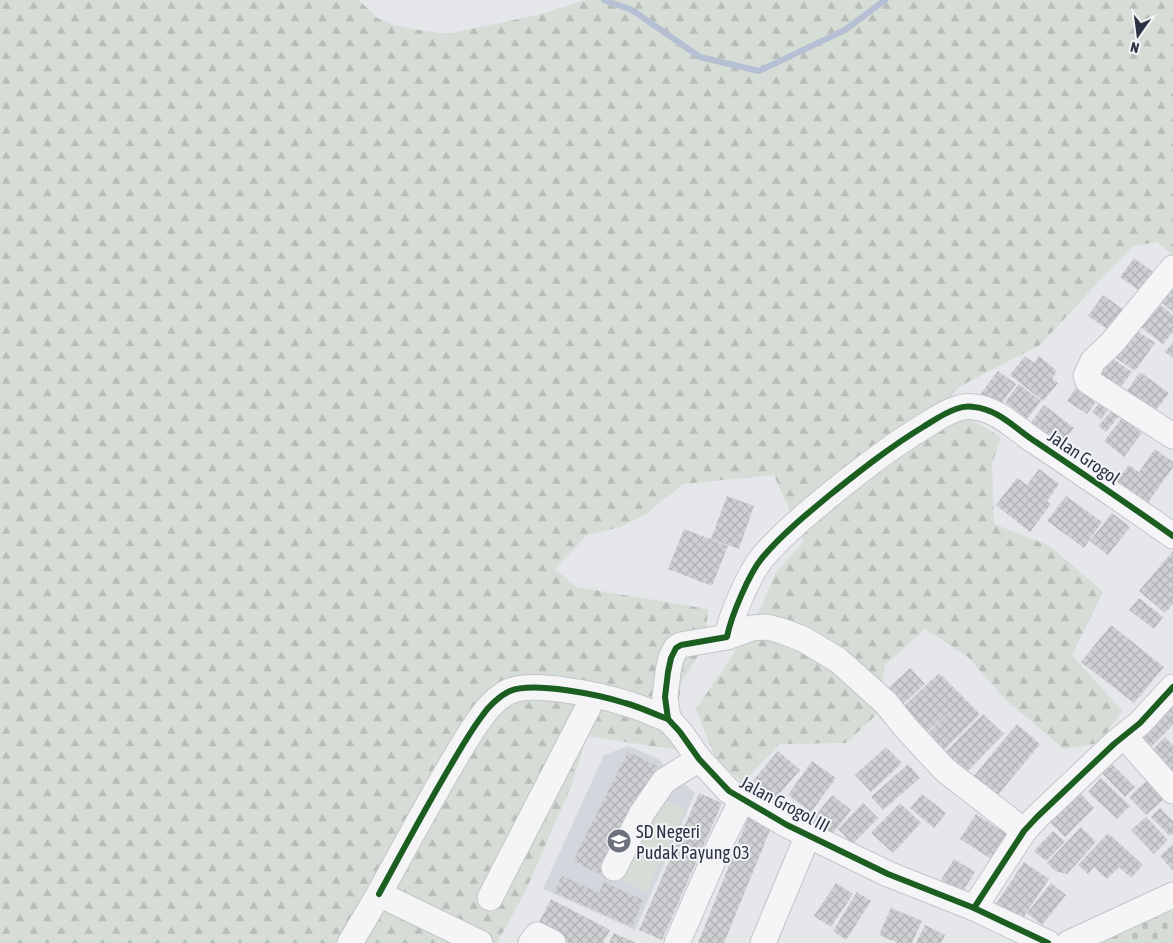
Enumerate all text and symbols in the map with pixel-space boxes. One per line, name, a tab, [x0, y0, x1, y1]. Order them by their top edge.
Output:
north arrow	[1113, 10, 1163, 60]
text: N	[1129, 39, 1141, 56]
street label: Jalan Grogol	[1044, 425, 1124, 489]
street label: Jalan Grogol III	[737, 772, 833, 836]
place label: SD Negeri Pudak Payung 03	[636, 821, 750, 863]
school or university icon: SD Negeri Pudak Payung 03	[606, 828, 632, 854]

